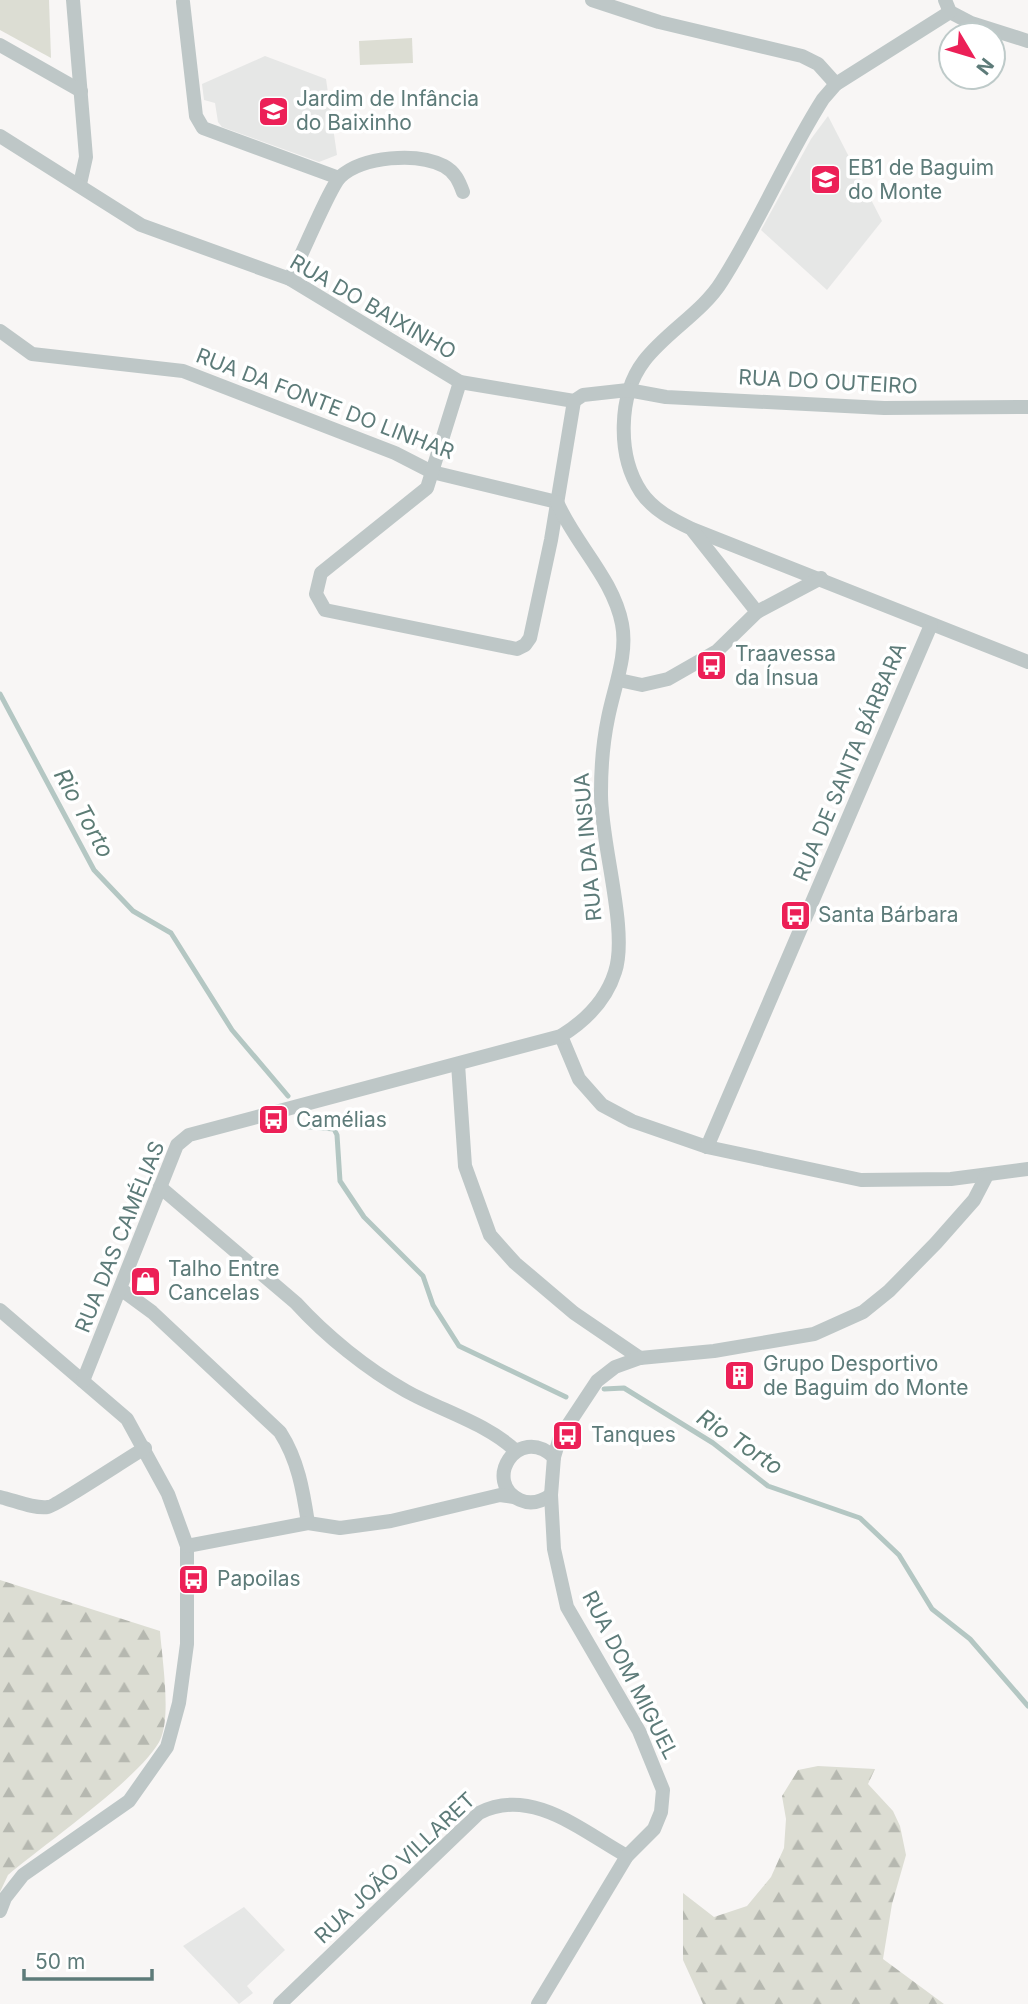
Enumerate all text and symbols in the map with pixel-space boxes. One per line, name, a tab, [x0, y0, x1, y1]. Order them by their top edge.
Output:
north arrow	[937, 21, 1007, 91]
text: N	[971, 53, 999, 79]
place label: Jardim de Infância do Baixinho	[296, 86, 479, 135]
school or university icon: Jardim de Infância do Baixinho	[256, 94, 290, 128]
place label: EB1 de Baguim do Monte	[848, 155, 994, 204]
school or university icon: EB1 de Baguim do Monte	[808, 163, 842, 197]
street label: RUA DO BAIXINHO	[286, 249, 461, 364]
street label: RUA DA FONTE DO LINHAR	[193, 343, 458, 464]
street label: RUA DO OUTEIRO	[738, 364, 918, 399]
street label: RUA DE SANTA BÁRBARA	[787, 638, 911, 885]
place label: Traavessa da Ínsua	[735, 641, 836, 690]
bus stop icon: Traavessa da Ínsua	[695, 649, 729, 683]
water label: Rio Torto	[48, 763, 120, 863]
street label: RUA DA INSUA	[569, 772, 606, 922]
bus stop icon: Santa Bárbara	[778, 898, 812, 932]
place label: Santa Bárbara	[818, 902, 959, 927]
bus stop icon: Camélias	[256, 1103, 290, 1137]
place label: Camélias	[296, 1107, 387, 1132]
street label: RUA DAS CAMÉLIAS	[69, 1137, 169, 1336]
place label: Talho Entre Cancelas	[168, 1256, 280, 1305]
shop icon: Talho Entre Cancelas	[128, 1264, 162, 1298]
place label: Grupo Desportivo de Baguim do Monte	[763, 1351, 968, 1400]
building icon: Grupo Desportivo de Baguim do Monte	[723, 1359, 757, 1393]
water label: Rio Torto	[692, 1403, 788, 1481]
bus stop icon: Tanques	[551, 1418, 585, 1452]
place label: Tanques	[591, 1422, 676, 1447]
bus stop icon: Papoilas	[177, 1562, 211, 1596]
place label: Papoilas	[217, 1566, 301, 1591]
street label: RUA DOM MIGUEL	[577, 1586, 684, 1763]
street label: RUA JOÃO VILLARET	[309, 1786, 480, 1948]
scale bar	[24, 1938, 152, 1982]
text: 50 m	[35, 1949, 85, 1974]

